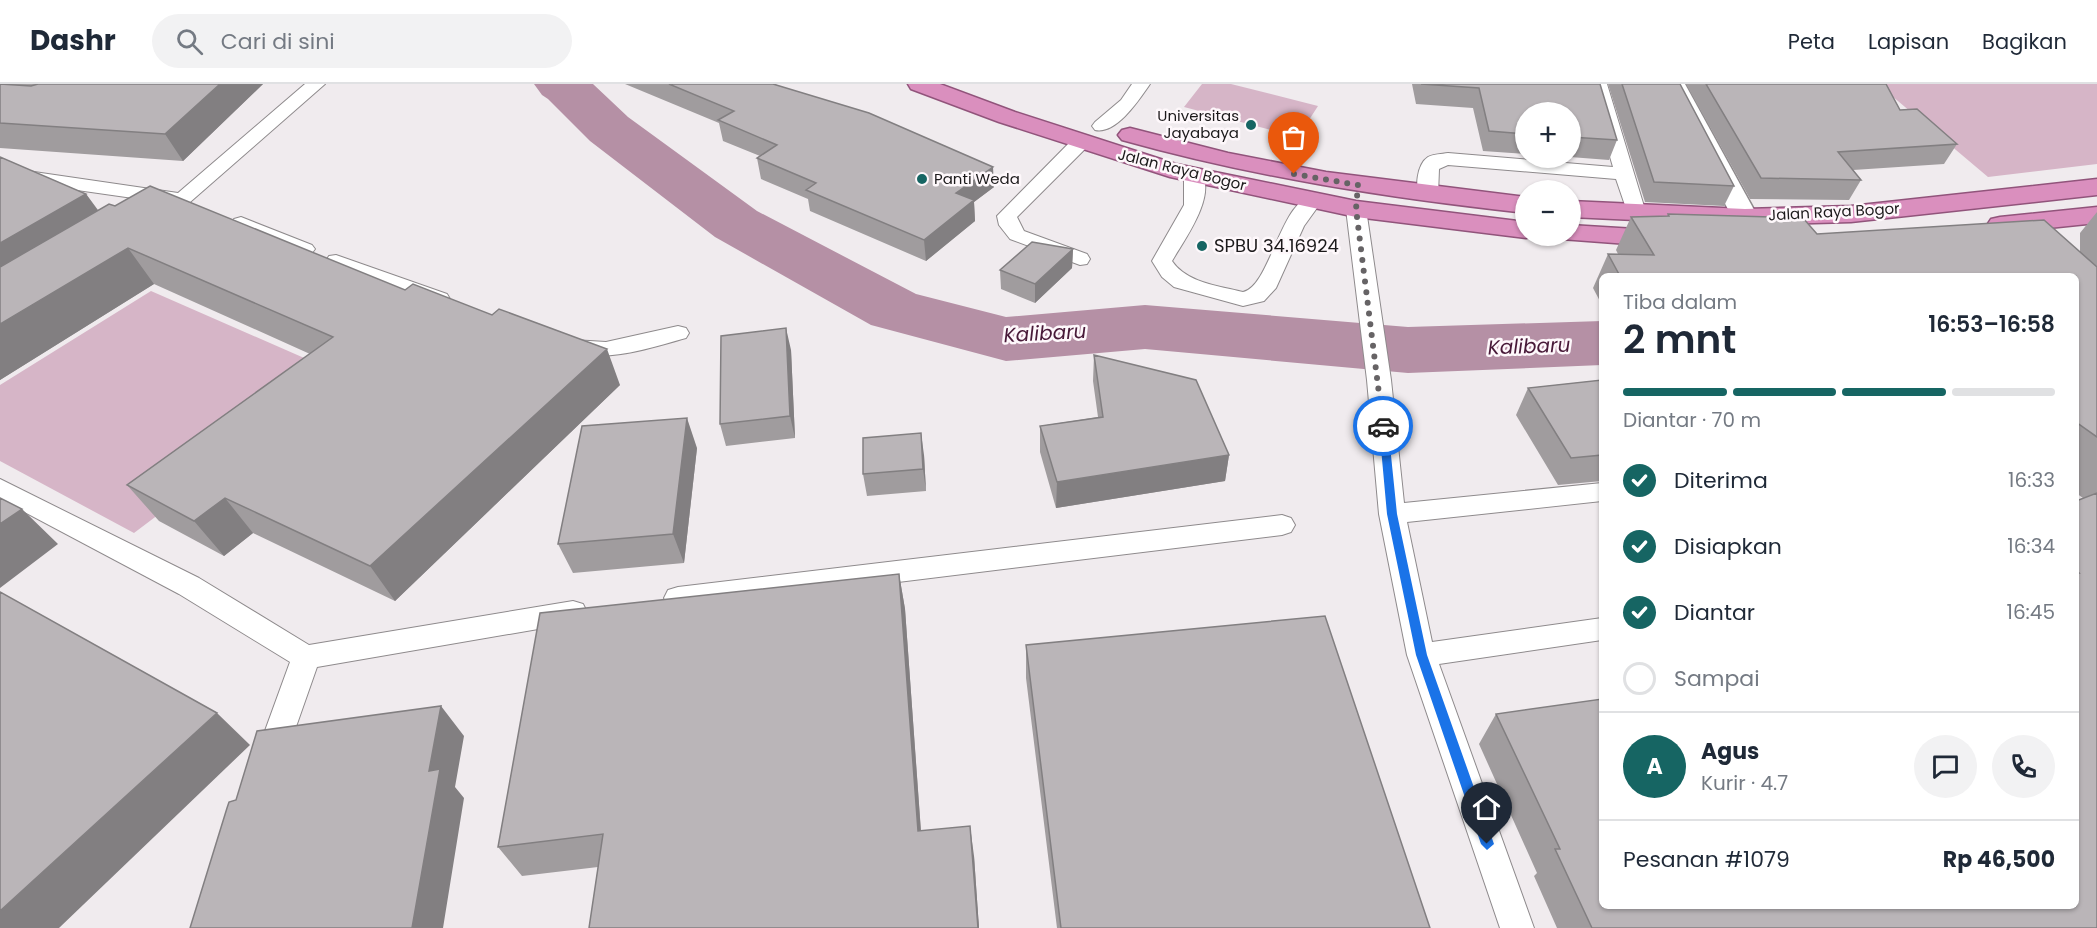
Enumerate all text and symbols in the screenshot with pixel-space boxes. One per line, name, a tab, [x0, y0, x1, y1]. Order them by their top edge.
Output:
search box	[152, 14, 572, 68]
text: Dashr	[30, 21, 116, 60]
icon: search	[173, 25, 206, 58]
text: Cari di sini	[221, 26, 335, 57]
text: Peta	[1788, 27, 1835, 56]
text: Lapisan	[1868, 27, 1949, 56]
text: Bagikan	[1982, 27, 2067, 56]
map controls	[1515, 102, 1581, 246]
button: +	[1515, 102, 1581, 168]
place label: Universitas Jayabaya	[1157, 105, 1239, 143]
pin	[1268, 112, 1319, 174]
marker: Universitas Jayabaya	[1244, 118, 1258, 132]
icon: bag	[1277, 121, 1310, 154]
street label: Jalan Raya Bogor	[1116, 143, 1249, 196]
place label: Panti Weda	[934, 168, 1020, 189]
marker: Panti Weda	[915, 172, 929, 186]
button: −	[1515, 180, 1581, 246]
street label: Jalan Raya Bogor	[1768, 198, 1901, 225]
place label: SPBU 34.16924	[1214, 233, 1339, 258]
marker: SPBU 34.16924	[1195, 239, 1209, 253]
text: Tiba dalam	[1623, 288, 1737, 316]
text: 16:53–16:58	[1928, 309, 2055, 340]
text: 2 mnt	[1623, 312, 1736, 367]
water label: Kalibaru	[1003, 317, 1087, 349]
water label: Kalibaru	[1487, 331, 1571, 361]
courier	[1353, 396, 1413, 456]
text: Diantar · 70 m	[1623, 406, 1761, 434]
icon: car	[1367, 410, 1400, 443]
icon: check	[1623, 464, 1656, 497]
text: Diterima	[1674, 465, 1768, 496]
text: 16:33	[2008, 466, 2055, 494]
icon: check	[1623, 530, 1656, 563]
text: Disiapkan	[1674, 531, 1782, 562]
text: 16:34	[2007, 532, 2055, 560]
icon: check	[1623, 596, 1656, 629]
text: Diantar	[1674, 597, 1755, 628]
text: 16:45	[2007, 598, 2055, 626]
text: Sampai	[1674, 663, 1760, 694]
button: chat	[1914, 735, 1977, 798]
button: phone	[1992, 735, 2055, 798]
text: Agus	[1701, 736, 1759, 767]
text: A	[1646, 751, 1663, 782]
text: Kurir · 4.7	[1701, 769, 1788, 797]
pin	[1461, 782, 1512, 844]
icon: home	[1470, 791, 1503, 824]
text: Pesanan #1079	[1623, 844, 1790, 875]
text: Rp 46,500	[1943, 844, 2055, 875]

